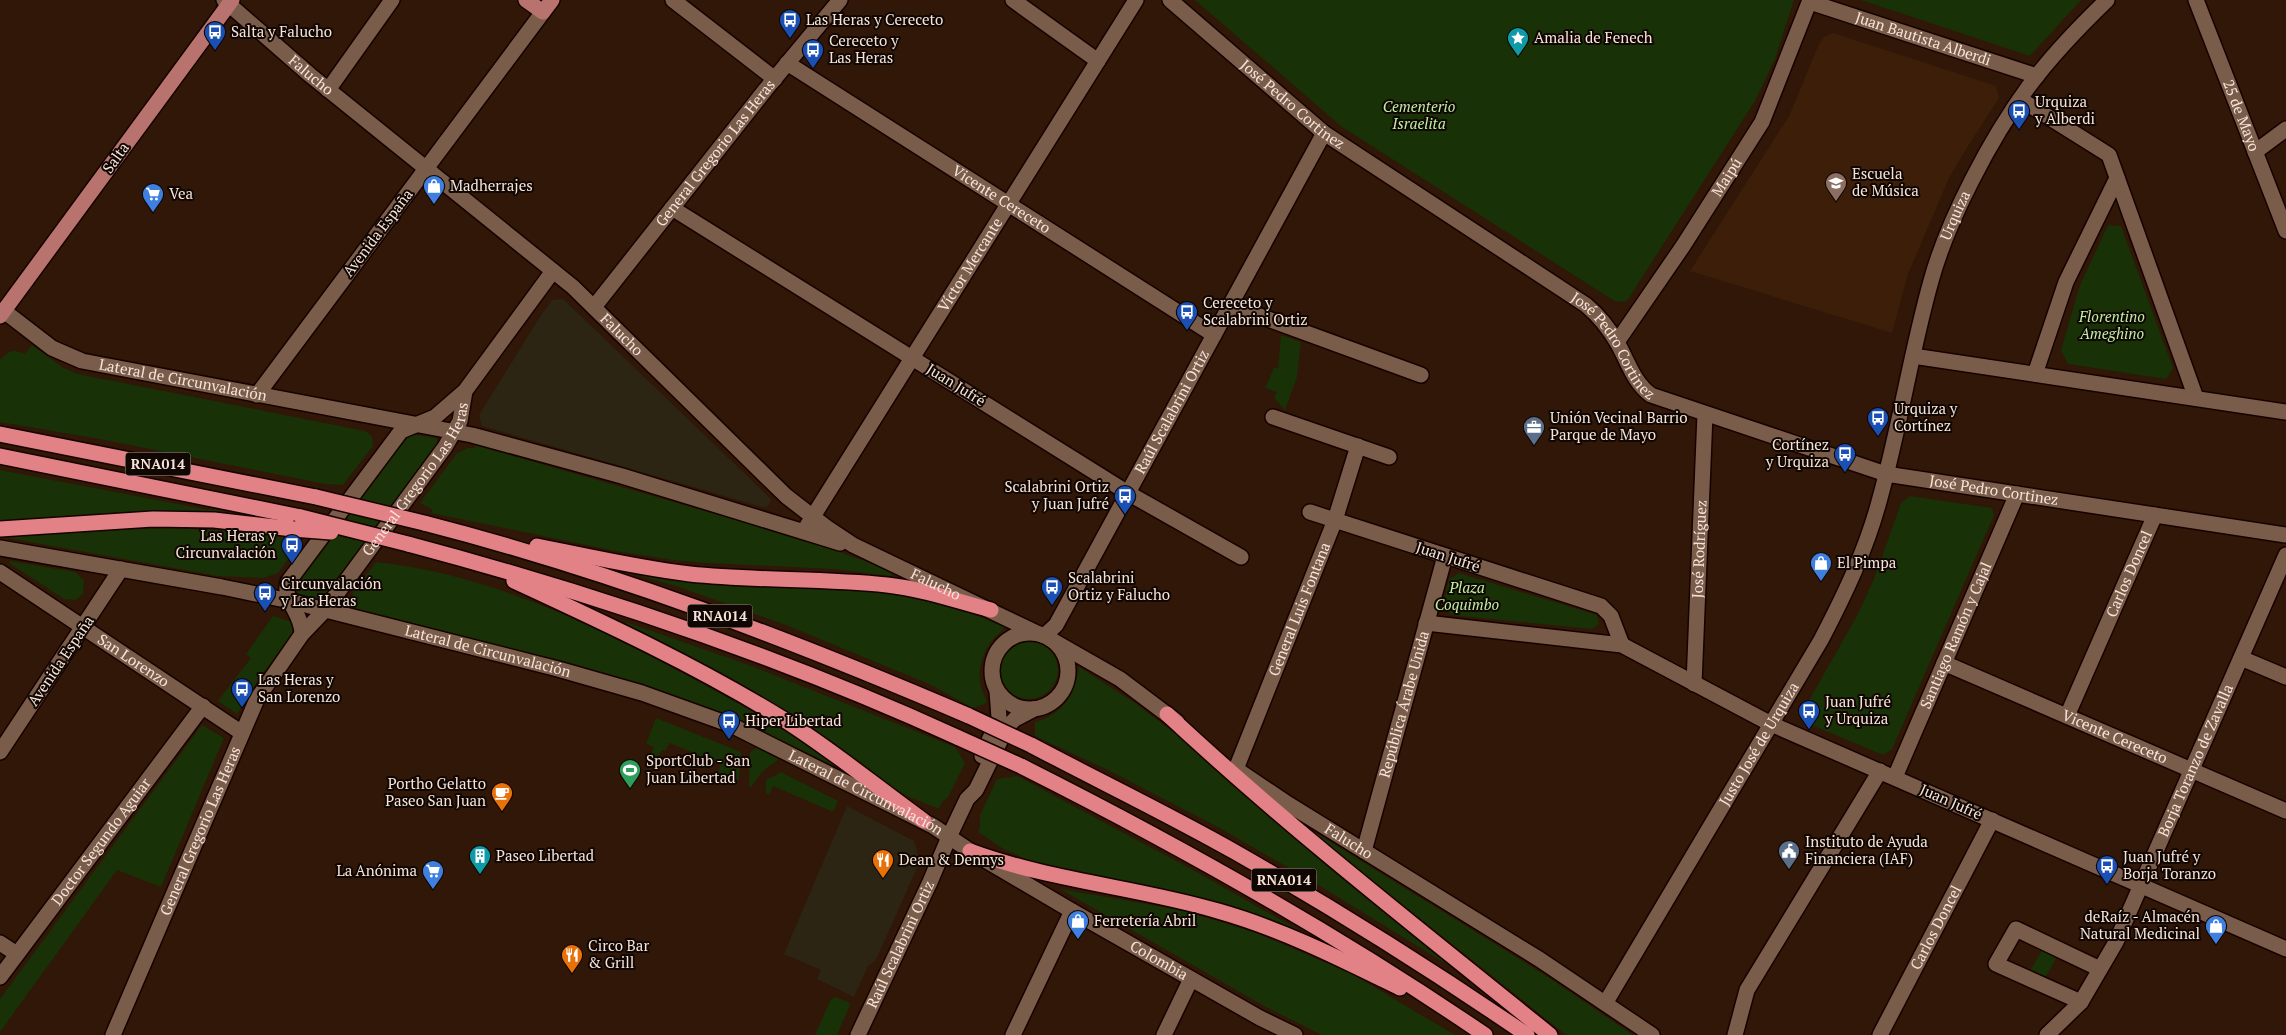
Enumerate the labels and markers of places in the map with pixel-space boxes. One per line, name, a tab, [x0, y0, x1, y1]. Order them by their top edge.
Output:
bus stop icon: Las Heras y Cereceto	[778, 8, 802, 39]
place label: Las Heras y Cereceto	[806, 9, 943, 29]
bus stop icon: Salta y Falucho	[203, 20, 227, 51]
place label: Salta y Falucho	[231, 21, 332, 41]
place icon: Amalia de Fenech	[1506, 26, 1530, 57]
place label: Amalia de Fenech	[1534, 27, 1653, 47]
place label: Cereceto y Las Heras	[829, 30, 899, 67]
bus stop icon: Cereceto y Las Heras	[801, 38, 825, 69]
place label: Urquiza y Alberdi	[2034, 91, 2095, 128]
bus stop icon: Urquiza y Alberdi	[2007, 99, 2031, 130]
place label: Escuela de Música	[1852, 163, 1919, 200]
school or university icon: Escuela de Música	[1824, 171, 1848, 202]
shop icon: Madherrajes	[422, 174, 446, 205]
place label: Madherrajes	[450, 175, 533, 195]
supermarket icon: Vea	[141, 182, 165, 213]
place label: Vea	[169, 183, 193, 203]
place label: Cereceto y Scalabrini Ortiz	[1203, 292, 1307, 329]
bus stop icon: Cereceto y Scalabrini Ortiz	[1175, 300, 1199, 331]
place label: Urquiza y Cortínez	[1894, 398, 1958, 435]
bus stop icon: Urquiza y Cortínez	[1866, 406, 1890, 437]
place label: Unión Vecinal Barrio Parque de Mayo	[1550, 407, 1688, 444]
office icon: Unión Vecinal Barrio Parque de Mayo	[1522, 415, 1546, 446]
place label: Cortínez y Urquiza	[1765, 434, 1829, 471]
bus stop icon: Cortínez y Urquiza	[1833, 442, 1857, 473]
place label: Scalabrini Ortiz y Juan Jufré	[1005, 476, 1109, 513]
bus stop icon: Scalabrini Ortiz y Juan Jufré	[1113, 484, 1137, 515]
place label: Las Heras y Circunvalación	[176, 525, 276, 562]
bus stop icon: Las Heras y Circunvalación	[280, 533, 304, 564]
shop icon: El Pimpa	[1809, 551, 1833, 582]
place label: El Pimpa	[1837, 552, 1897, 572]
place label: Scalabrini Ortiz y Falucho	[1068, 567, 1170, 604]
place label: Circunvalación y Las Heras	[280, 573, 382, 610]
bus stop icon: Scalabrini Ortiz y Falucho	[1040, 575, 1064, 606]
bus stop icon: Circunvalación y Las Heras	[253, 581, 277, 612]
place label: Las Heras y San Lorenzo	[258, 669, 340, 706]
bus stop icon: Las Heras y San Lorenzo	[230, 677, 254, 708]
place label: Juan Jufré y Urquiza	[1824, 691, 1891, 728]
bus stop icon: Juan Jufré y Urquiza	[1797, 699, 1821, 730]
bus stop icon: Hiper Libertad	[717, 709, 741, 740]
place label: Hiper Libertad	[745, 710, 842, 730]
place label: SportClub - San Juan Libertad	[646, 750, 750, 787]
sports icon: SportClub - San Juan Libertad	[618, 758, 642, 789]
place label: Portho Gelatto Paseo San Juan	[385, 773, 486, 810]
cafe icon: Portho Gelatto Paseo San Juan	[490, 781, 514, 812]
place label: Instituto de Ayuda Financiera (IAF)	[1805, 831, 1928, 868]
public building icon: Instituto de Ayuda Financiera (IAF)	[1777, 839, 1801, 870]
building icon: Paseo Libertad	[468, 844, 492, 875]
place label: Paseo Libertad	[496, 845, 594, 865]
place label: Juan Jufré y Borja Toranzo	[2123, 846, 2216, 883]
restaurant icon: Dean & Dennys	[871, 848, 895, 879]
place label: Dean & Dennys	[899, 849, 1004, 869]
bus stop icon: Juan Jufré y Borja Toranzo	[2095, 854, 2119, 885]
supermarket icon: La Anónima	[421, 859, 445, 890]
place label: La Anónima	[336, 860, 417, 880]
place label: deRaíz - Almacén Natural Medicinal	[2080, 906, 2200, 943]
shop icon: Ferretería Abril	[1066, 909, 1090, 940]
place label: Ferretería Abril	[1094, 910, 1196, 930]
shop icon: deRaíz - Almacén Natural Medicinal	[2204, 914, 2228, 945]
place label: Circo Bar & Grill	[588, 935, 649, 972]
restaurant icon: Circo Bar & Grill	[560, 943, 584, 974]

